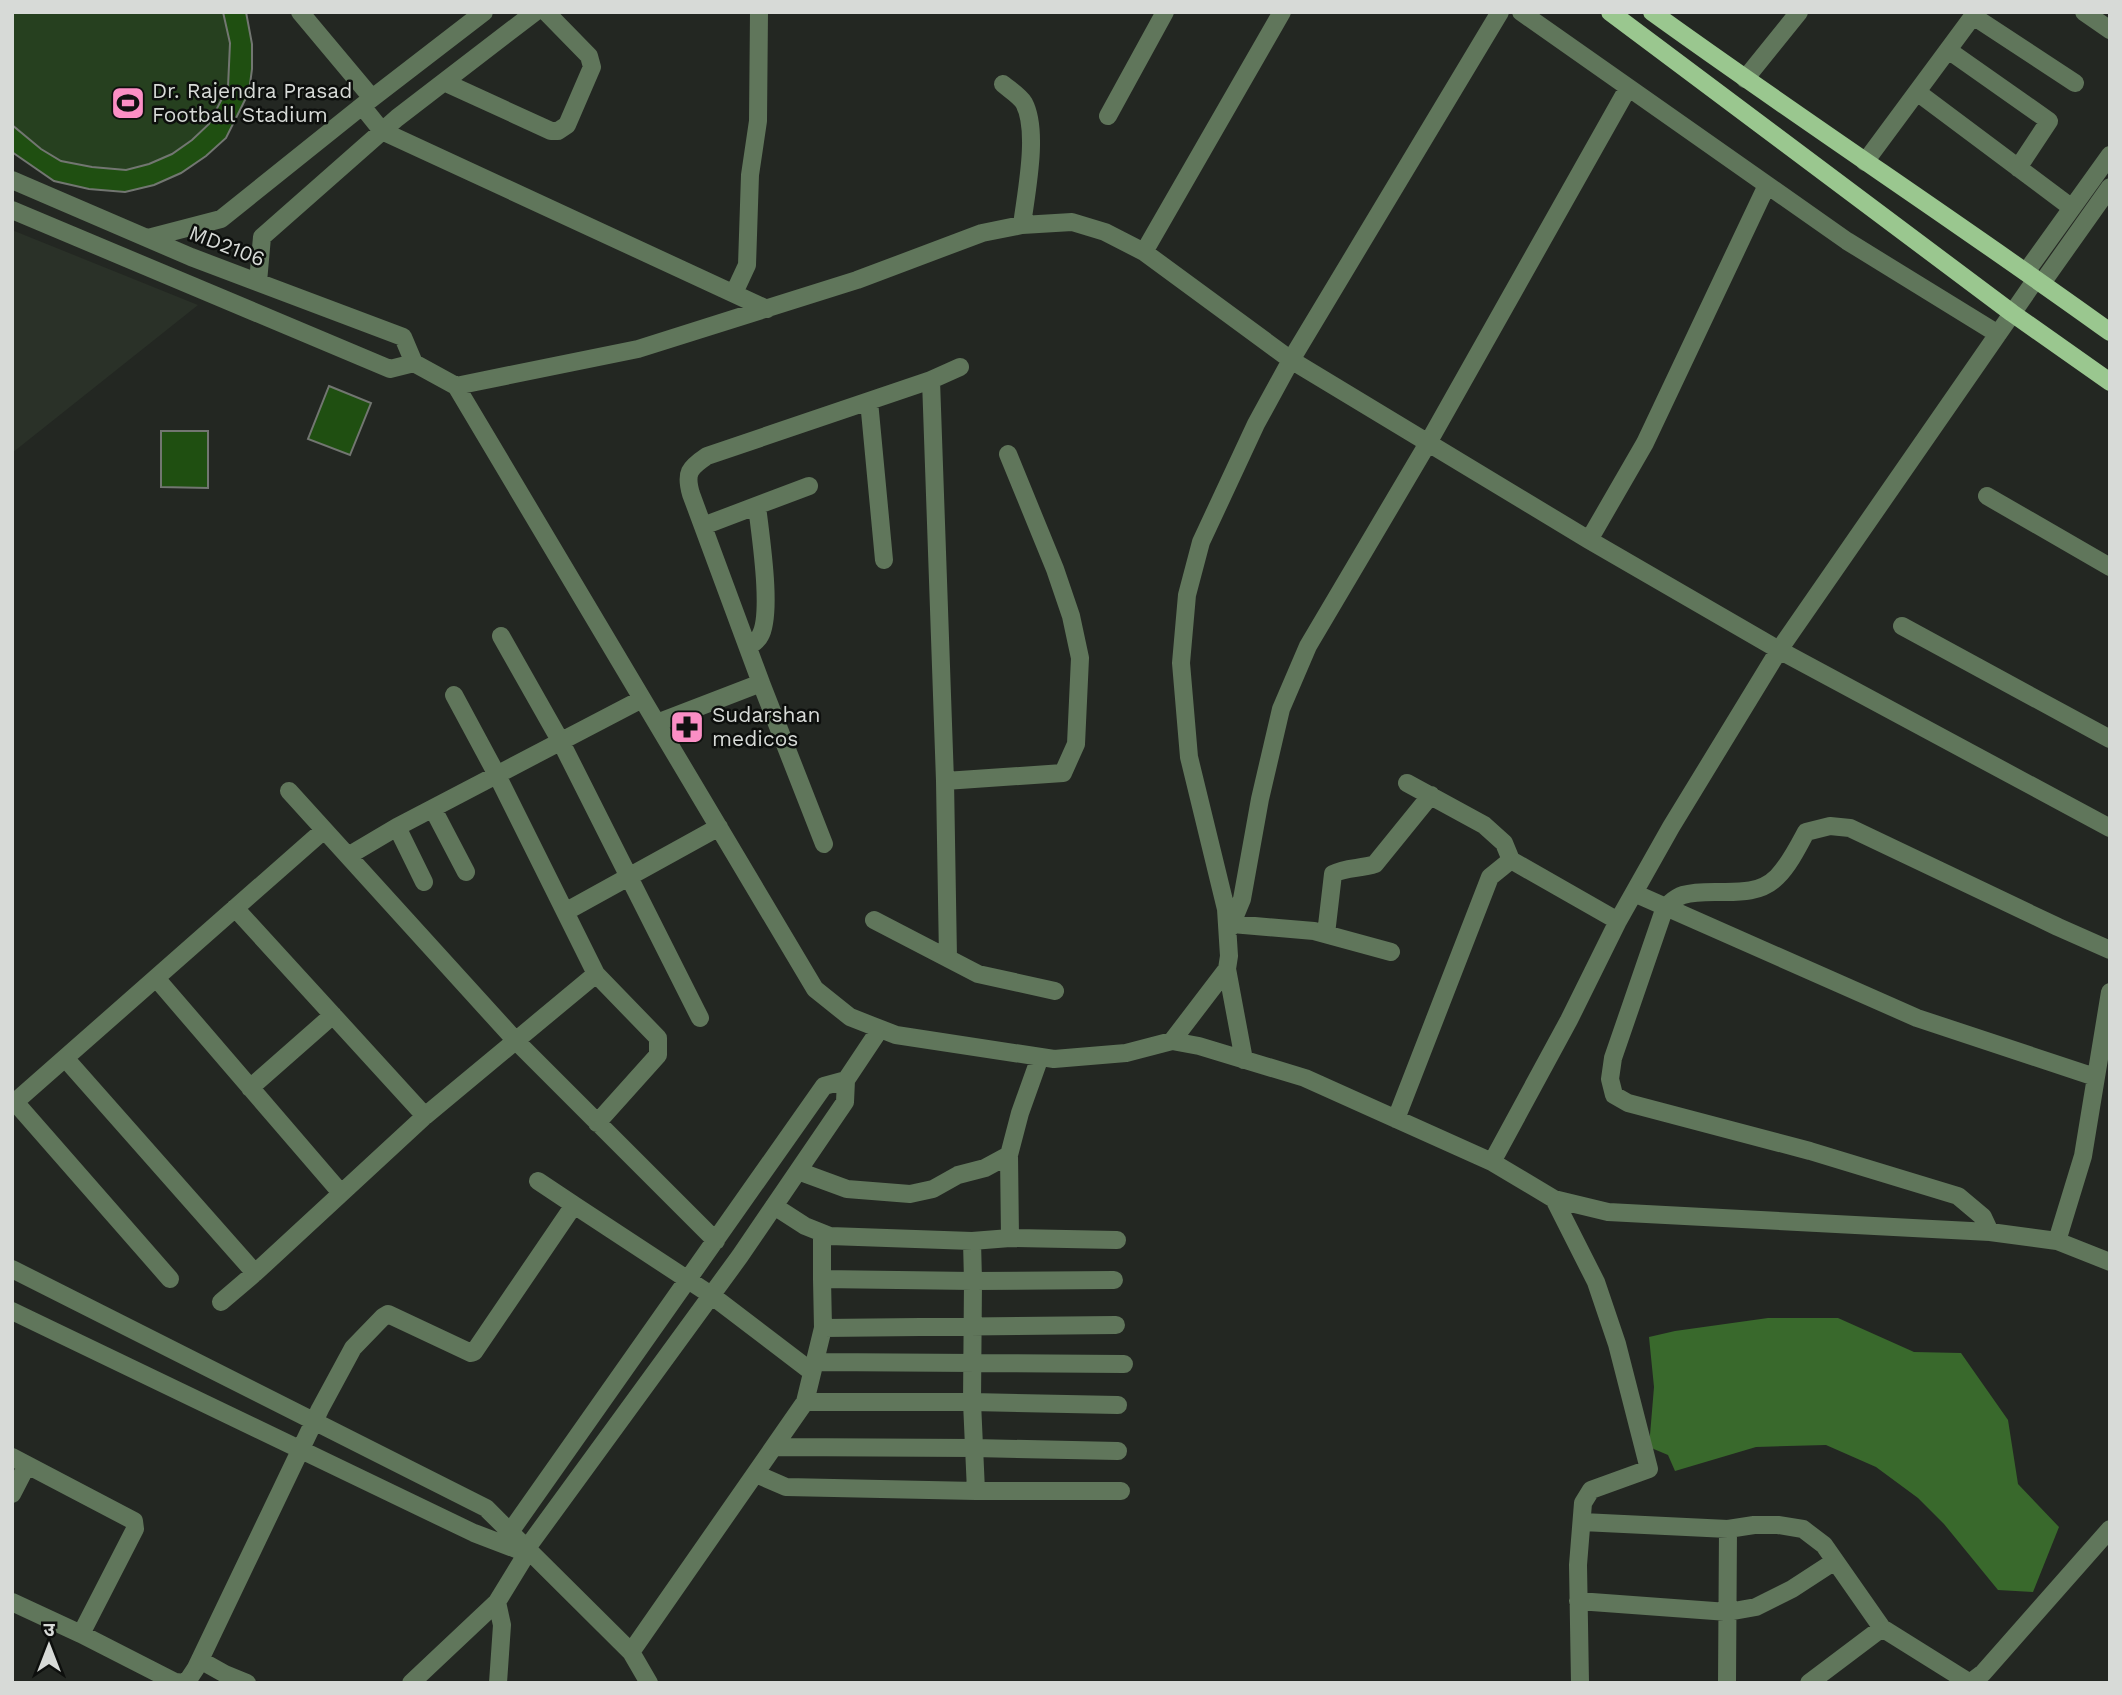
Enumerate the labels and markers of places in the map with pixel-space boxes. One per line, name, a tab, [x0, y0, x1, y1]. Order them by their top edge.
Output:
place label: Dr. Rajendra Prasad Football Stadium	[152, 78, 352, 127]
sports icon: Dr. Rajendra Prasad Football Stadium	[109, 84, 147, 122]
place label: Sudarshan medicos	[712, 702, 820, 751]
pharmacy icon: Sudarshan medicos	[668, 708, 706, 746]

